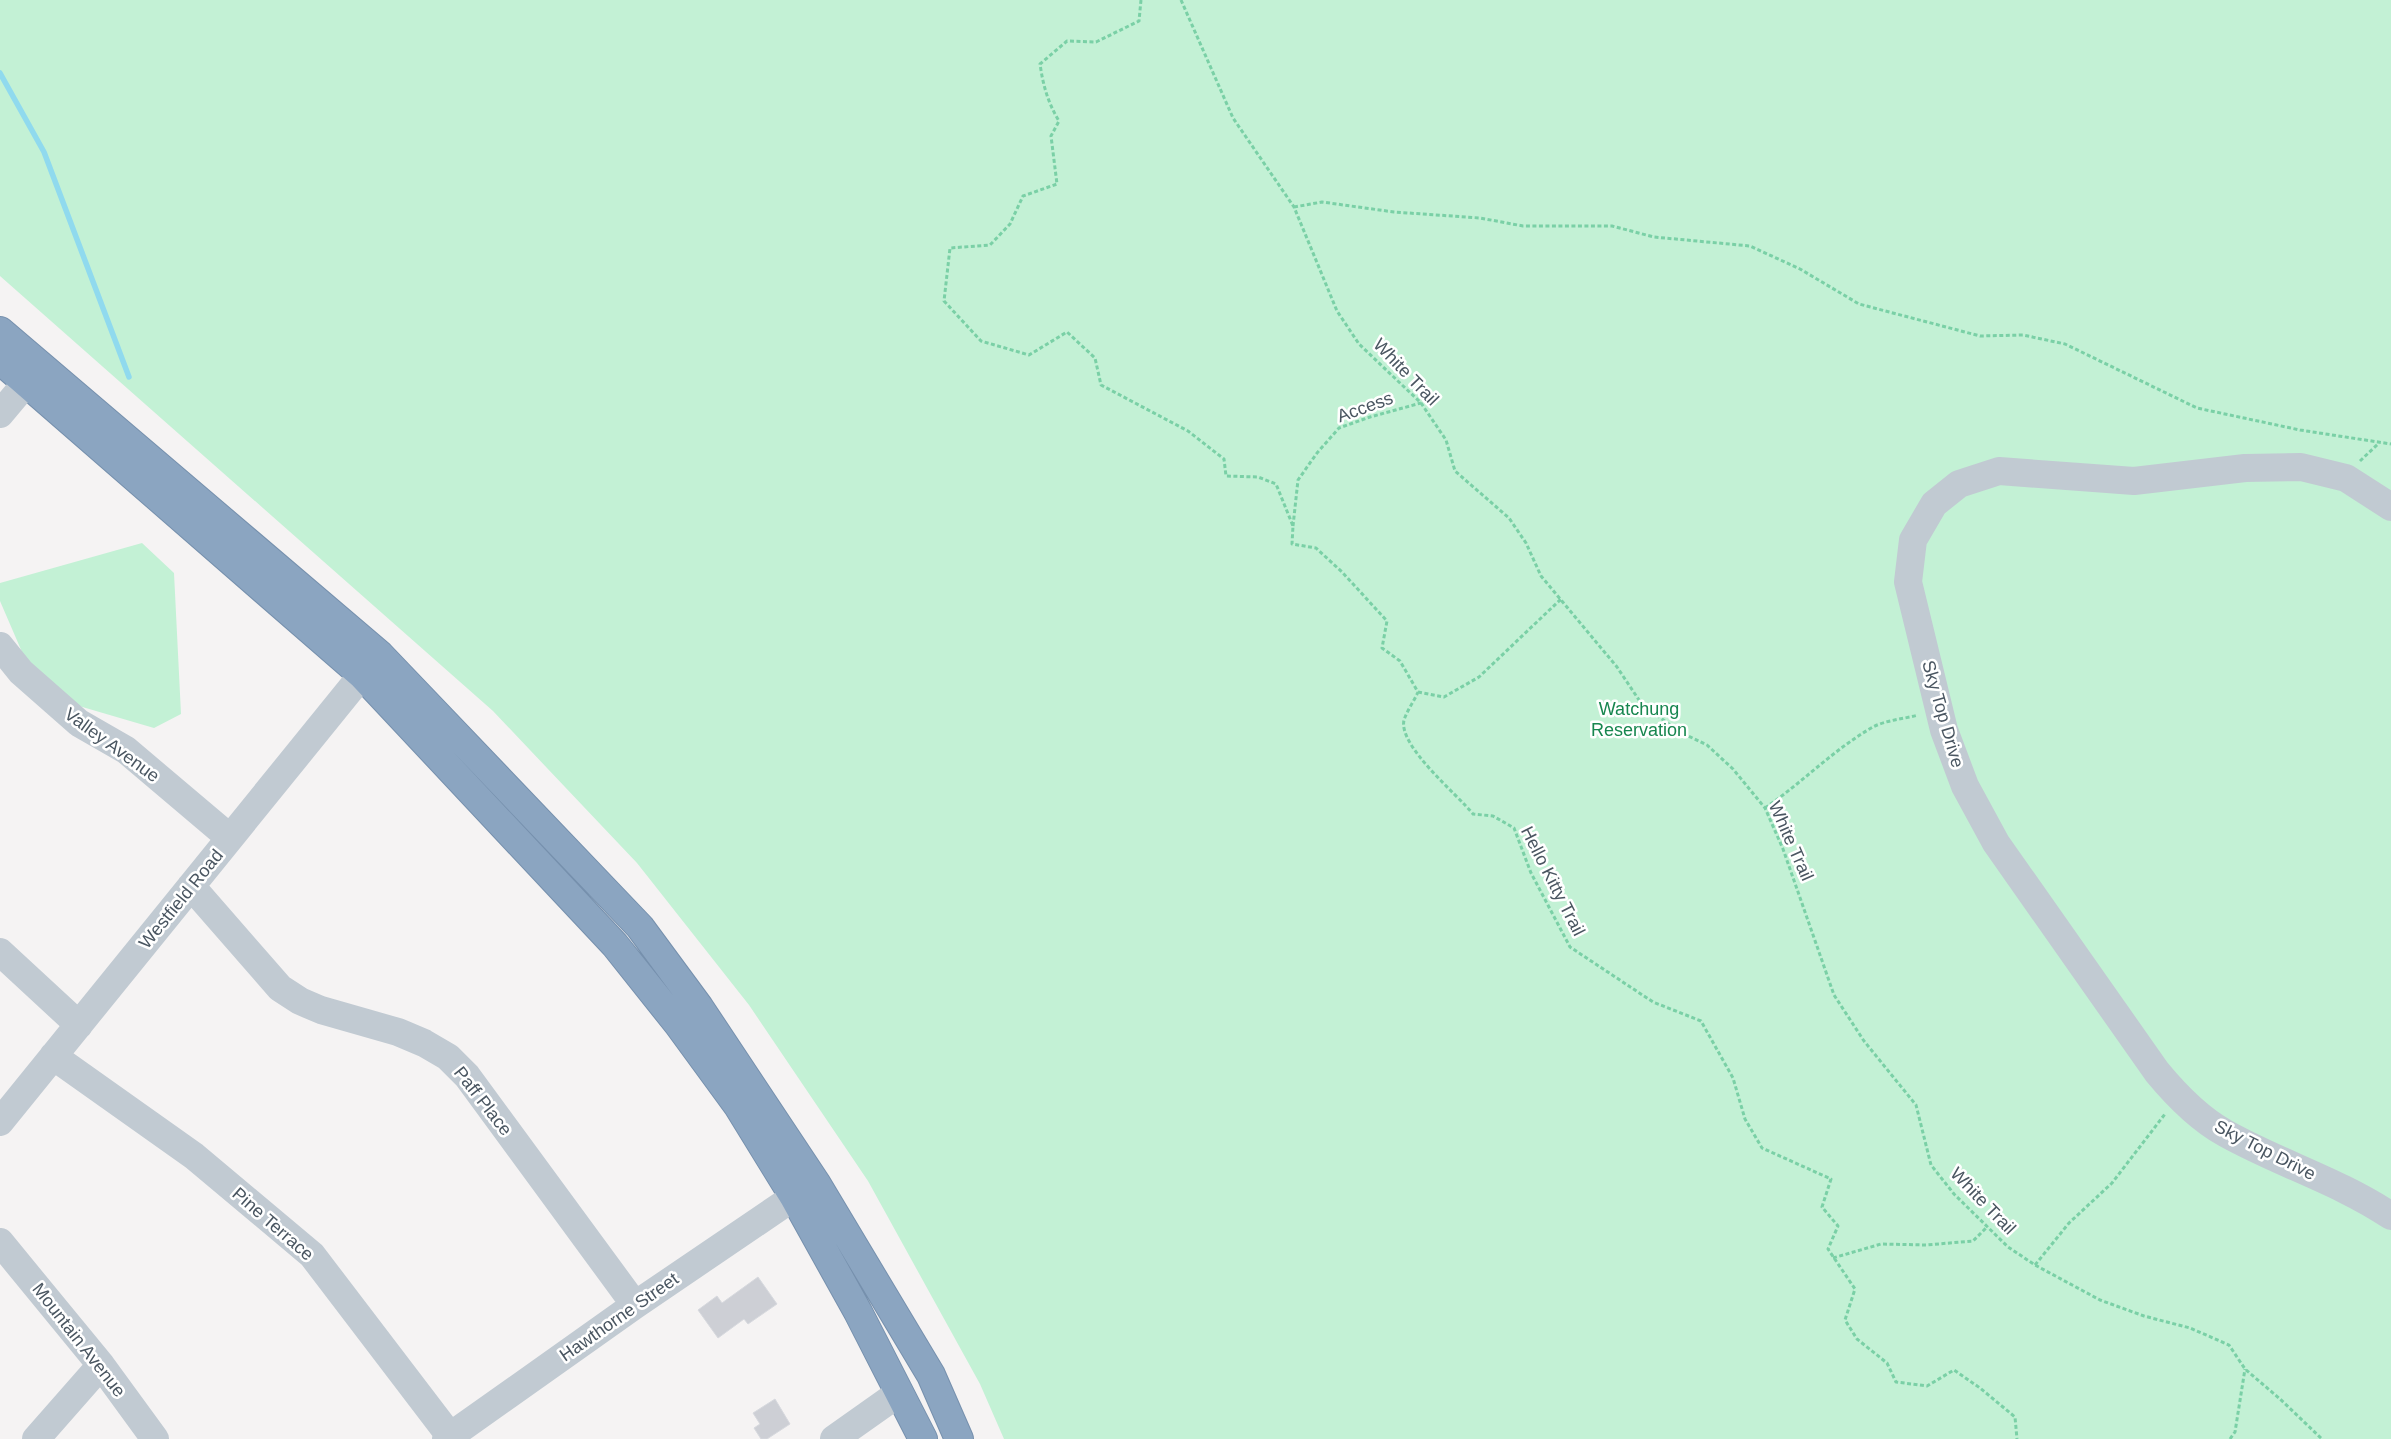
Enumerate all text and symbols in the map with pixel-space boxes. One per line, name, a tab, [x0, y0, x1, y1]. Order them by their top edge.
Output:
street label: White Trail	[1369, 334, 1443, 410]
street label: Access	[1334, 388, 1396, 426]
street label: Sky Top Drive	[1918, 658, 1968, 770]
park label: Watchung Reservation	[1591, 699, 1687, 740]
street label: Valley Avenue	[61, 704, 163, 786]
street label: White Trail	[1765, 798, 1817, 884]
street label: Hello Kitty Trail	[1517, 823, 1589, 939]
street label: Westfield Road	[135, 845, 227, 953]
street label: Paff Place	[450, 1063, 516, 1139]
street label: Sky Top Drive	[2211, 1116, 2319, 1184]
street label: White Trail	[1946, 1163, 2020, 1239]
street label: Pine Terrace	[228, 1183, 318, 1265]
street label: Hawthorne Street	[556, 1269, 682, 1365]
street label: Mountain Avenue	[28, 1279, 130, 1401]

